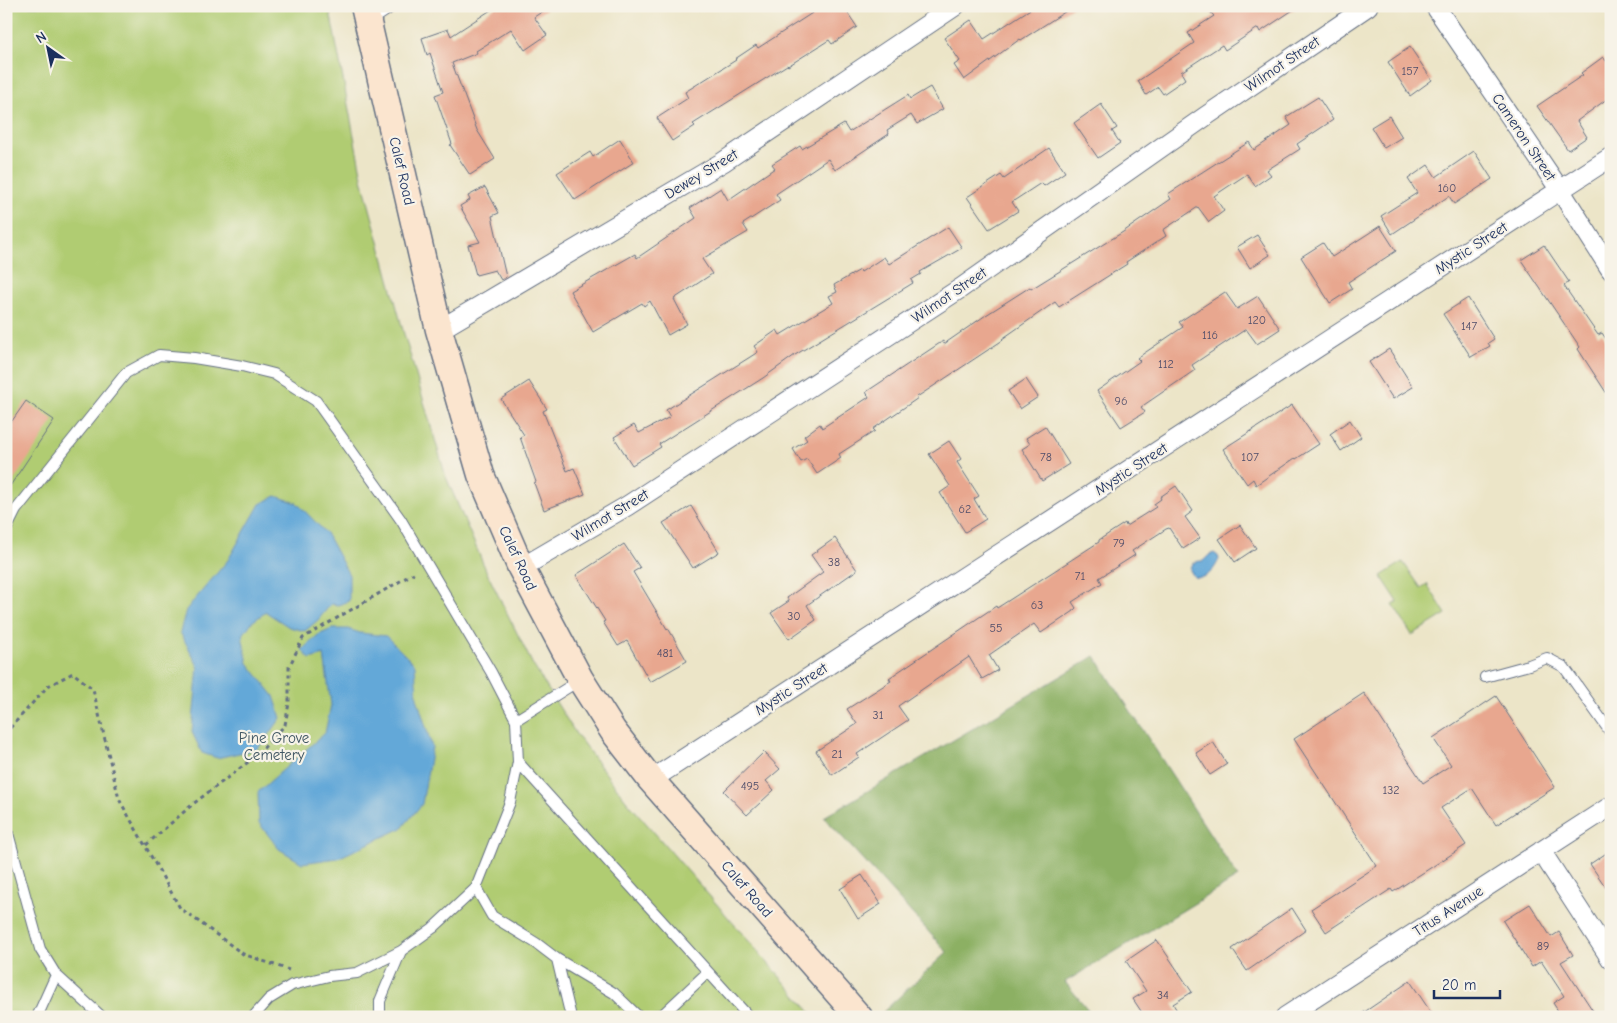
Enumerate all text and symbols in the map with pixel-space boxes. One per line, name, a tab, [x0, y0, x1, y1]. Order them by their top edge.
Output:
north arrow	[22, 22, 72, 72]
text: N	[33, 28, 50, 47]
street label: Wilmot Street	[1241, 32, 1324, 96]
house number: 157	[1402, 64, 1419, 78]
street label: Cameron Street	[1488, 90, 1560, 185]
street label: Calef Road	[385, 135, 419, 207]
street label: Dewey Street	[661, 145, 742, 203]
house number: 160	[1438, 181, 1456, 195]
street label: Mystic Street	[1431, 217, 1511, 278]
street label: Wilmot Street	[908, 263, 991, 327]
house number: 120	[1248, 313, 1266, 327]
house number: 147	[1461, 319, 1477, 333]
house number: 116	[1202, 328, 1218, 342]
house number: 112	[1158, 357, 1174, 371]
house number: 96	[1115, 394, 1127, 408]
street label: Mystic Street	[1091, 438, 1171, 499]
house number: 78	[1040, 450, 1052, 464]
house number: 107	[1241, 450, 1259, 464]
street label: Wilmot Street	[568, 485, 652, 545]
house number: 62	[959, 502, 971, 516]
street label: Calef Road	[495, 523, 541, 593]
house number: 79	[1113, 536, 1125, 550]
house number: 38	[828, 555, 840, 569]
house number: 71	[1075, 569, 1085, 583]
house number: 63	[1031, 598, 1043, 612]
house number: 30	[787, 609, 801, 623]
house number: 55	[989, 621, 1003, 635]
house number: 481	[657, 646, 674, 660]
street label: Mystic Street	[751, 658, 831, 719]
house number: 31	[873, 708, 884, 722]
park label: Pine Grove Cemetery	[239, 729, 310, 764]
house number: 21	[831, 747, 843, 761]
house number: 495	[741, 779, 759, 793]
house number: 132	[1382, 783, 1400, 797]
street label: Calef Road	[717, 857, 777, 921]
street label: Titus Avenue	[1409, 881, 1487, 940]
house number: 89	[1537, 939, 1549, 953]
scale bar	[1434, 968, 1501, 1000]
text: 20 m	[1442, 976, 1476, 994]
house number: 34	[1157, 988, 1169, 1002]

